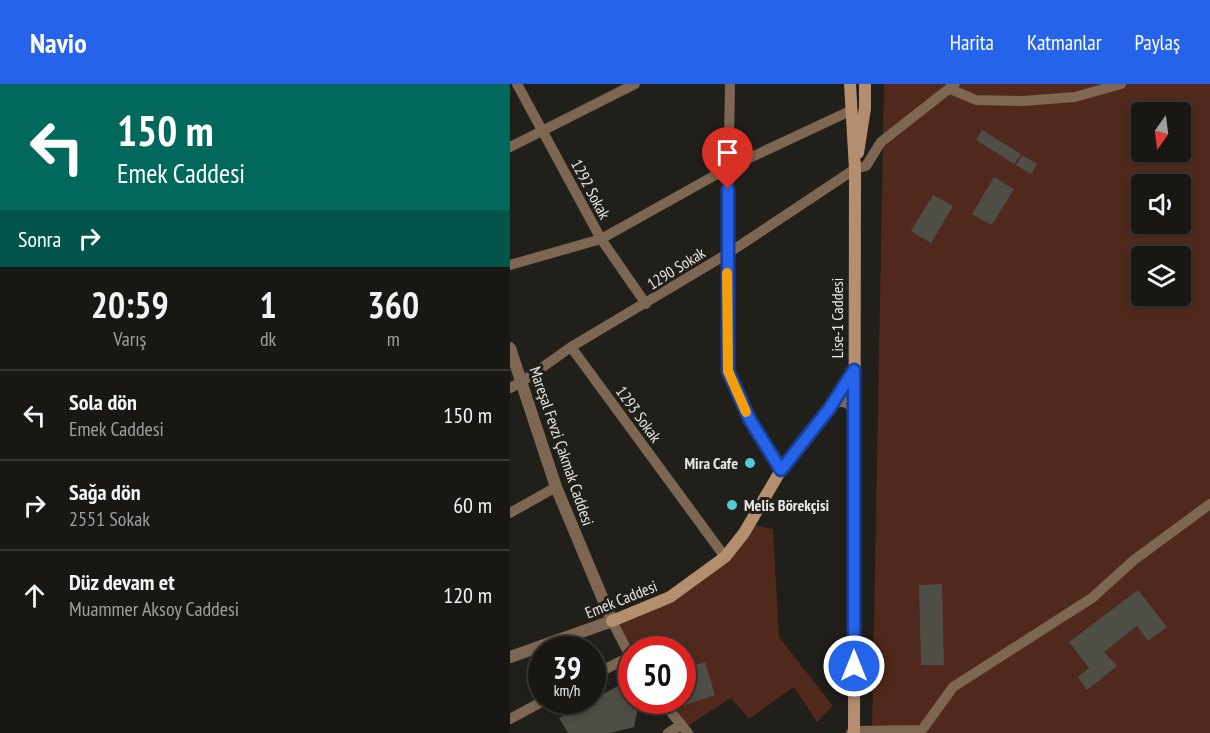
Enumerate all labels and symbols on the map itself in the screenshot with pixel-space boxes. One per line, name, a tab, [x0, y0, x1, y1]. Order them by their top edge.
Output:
north arrow	[1131, 102, 1191, 162]
pin	[702, 127, 753, 189]
street label: 1292 Sokak	[567, 156, 615, 223]
street label: 1290 Sokak	[643, 242, 709, 294]
street label: Lise-1 Caddesi	[827, 278, 847, 358]
street label: Mareşal Fevzi Çakmak Caddesi	[525, 364, 599, 528]
street label: 1293 Sokak	[612, 382, 667, 447]
place label: Mira Cafe	[684, 453, 738, 473]
marker: Mira Cafe	[743, 456, 757, 470]
place label: Melis Börekçisi	[744, 495, 830, 515]
marker: Melis Börekçisi	[725, 498, 739, 512]
street label: Emek Caddesi	[582, 575, 660, 623]
position arrow	[822, 634, 886, 698]
speed limit sign: 50	[618, 636, 696, 714]

